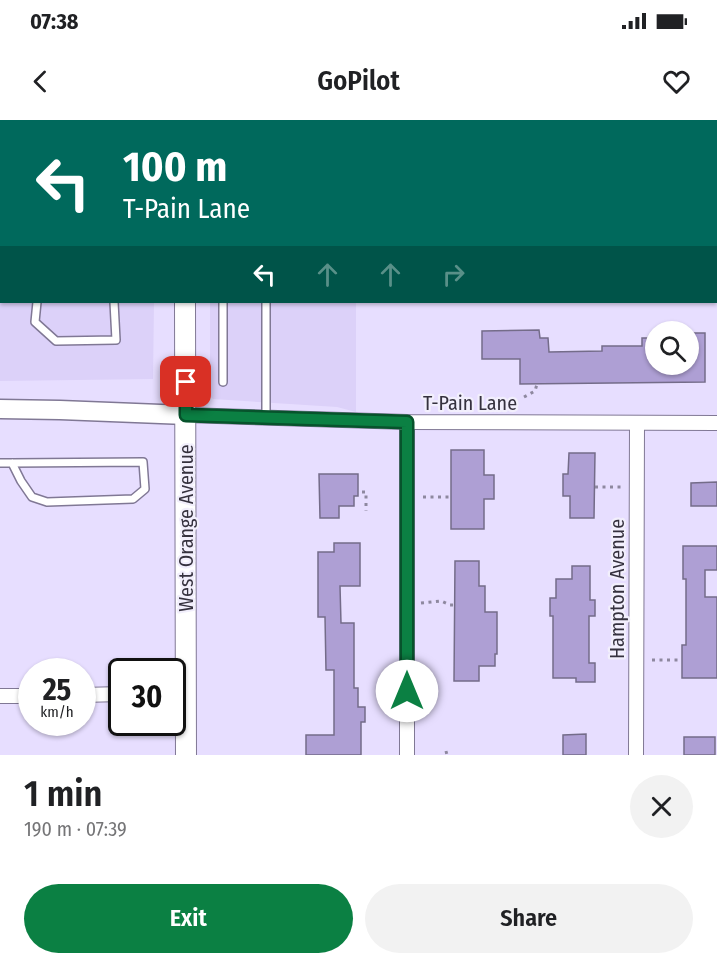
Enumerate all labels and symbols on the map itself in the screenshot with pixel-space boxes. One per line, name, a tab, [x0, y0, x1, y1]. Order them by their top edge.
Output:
pin	[160, 356, 211, 407]
street label: T-Pain Lane	[423, 391, 517, 415]
street label: West Orange Avenue	[174, 444, 198, 612]
street label: Hampton Avenue	[605, 519, 629, 659]
speed limit sign: 30	[108, 658, 186, 736]
position arrow	[375, 659, 439, 723]

